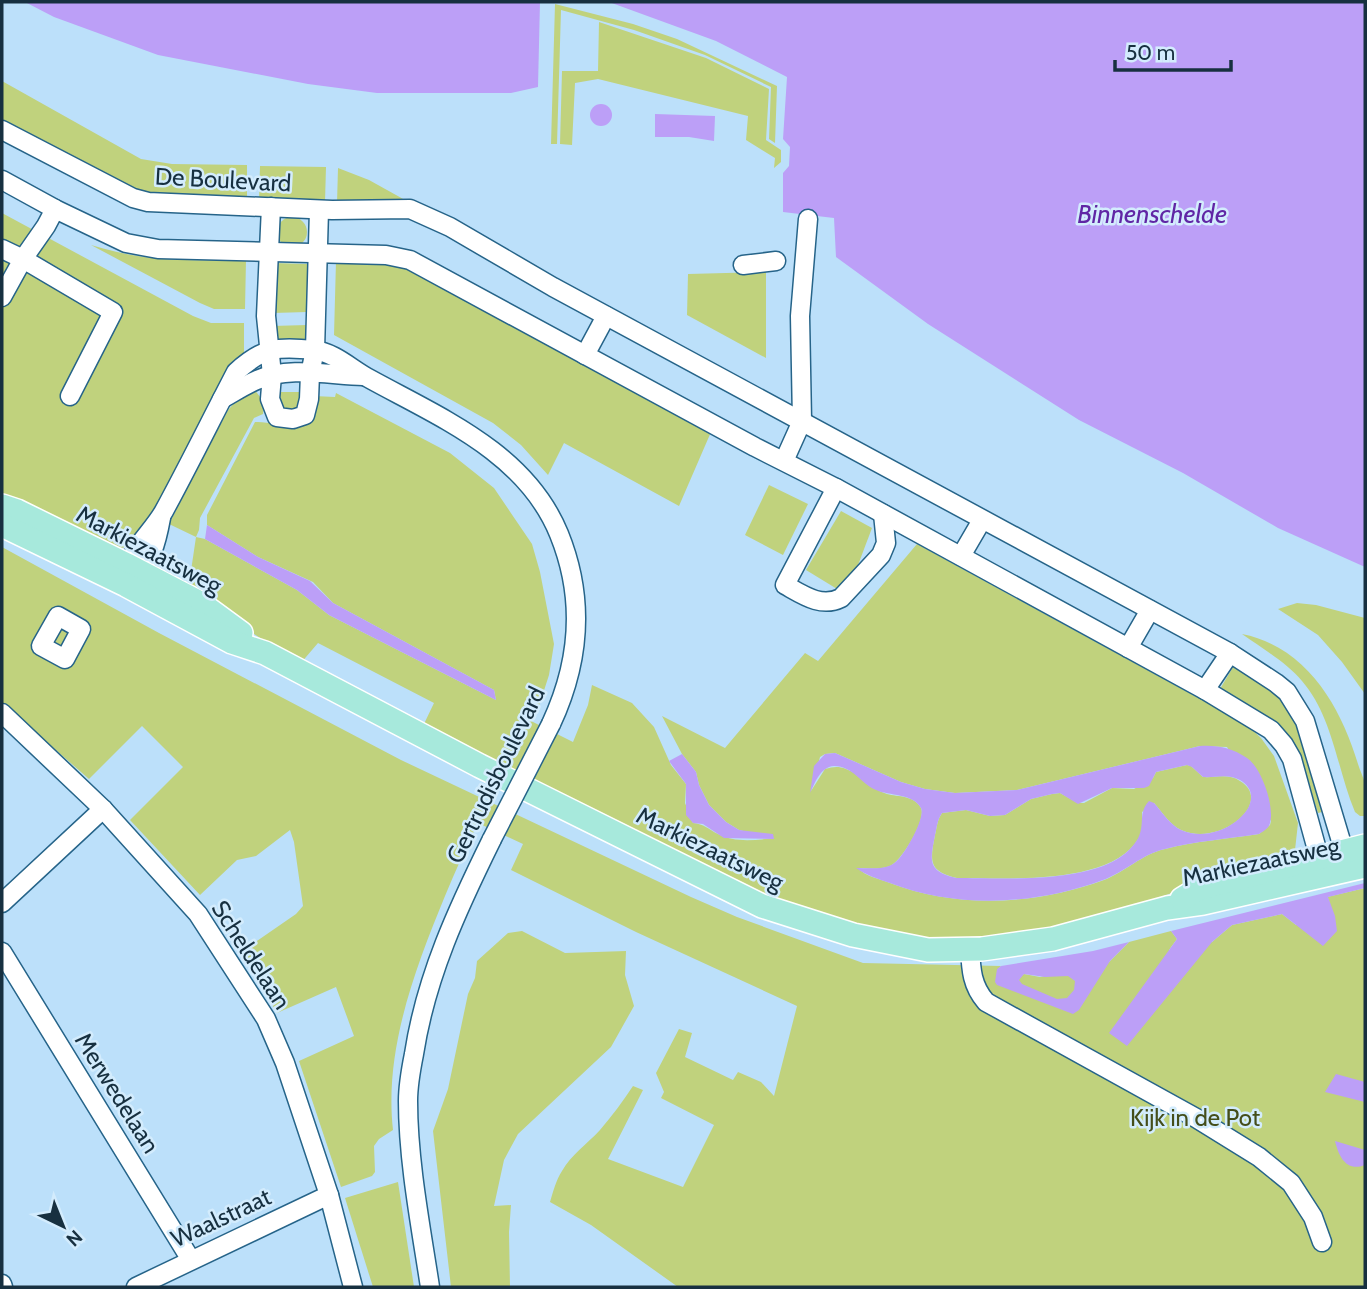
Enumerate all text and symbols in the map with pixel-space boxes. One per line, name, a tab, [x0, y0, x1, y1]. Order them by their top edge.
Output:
scale bar	[1115, 28, 1230, 72]
text: 50 m	[1126, 40, 1175, 65]
street label: De Boulevard	[154, 161, 292, 198]
water label: Binnenschelde	[1077, 198, 1227, 230]
street label: Markiezaatsweg	[72, 499, 228, 600]
street label: Gertrudisboulevard	[440, 682, 551, 868]
street label: Markiezaatsweg	[632, 800, 790, 897]
street label: Markiezaatsweg	[1180, 830, 1343, 892]
street label: Scheldelaan	[206, 895, 297, 1014]
street label: Merwedelaan	[69, 1027, 166, 1158]
park label: Kijk in de Pot	[1130, 1103, 1260, 1132]
street label: Waalstraat	[166, 1182, 275, 1253]
north arrow	[28, 1191, 98, 1261]
text: N	[61, 1225, 87, 1251]

